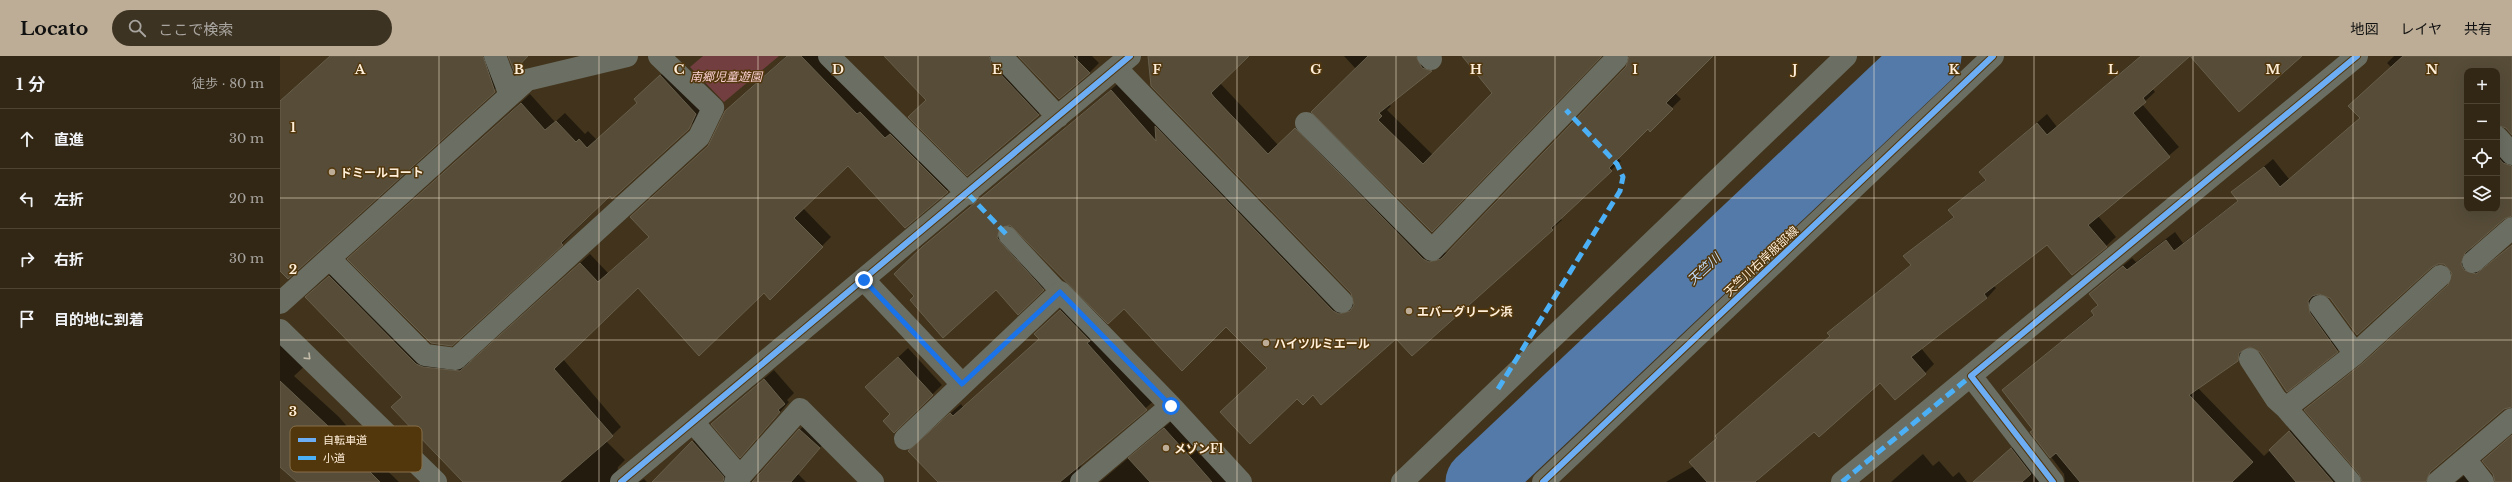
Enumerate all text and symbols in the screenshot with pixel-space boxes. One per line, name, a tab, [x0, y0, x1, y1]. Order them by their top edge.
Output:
search box	[112, 10, 392, 46]
text: Locato	[20, 17, 88, 40]
icon: search	[126, 17, 148, 39]
text: ここで検索	[158, 20, 233, 39]
text: 地図	[2350, 20, 2378, 38]
text: レイヤ	[2400, 20, 2442, 38]
text: 共有	[2464, 20, 2492, 38]
text: A	[354, 61, 366, 78]
text: B	[514, 61, 524, 78]
text: C	[674, 61, 685, 78]
text: D	[832, 61, 844, 78]
text: E	[992, 61, 1002, 78]
text: F	[1153, 61, 1162, 78]
text: G	[1310, 61, 1322, 78]
text: H	[1470, 61, 1482, 78]
text: I	[1632, 61, 1638, 78]
text: J	[1789, 61, 1798, 78]
text: K	[1949, 61, 1960, 78]
text: L	[2108, 61, 2118, 78]
text: M	[2266, 61, 2281, 78]
text: N	[2426, 61, 2438, 78]
map controls	[2464, 68, 2500, 212]
button: +	[2464, 68, 2500, 104]
park label: 南郷児童遊園	[690, 69, 764, 84]
text: 1 分	[16, 74, 45, 95]
text: 徒歩 · 80 m	[192, 75, 264, 92]
button: −	[2464, 104, 2500, 140]
text: 1	[290, 119, 296, 136]
icon: ahead	[16, 128, 38, 150]
text: 直進	[54, 130, 84, 149]
text: 30 m	[229, 130, 264, 147]
button: locate	[2464, 140, 2500, 176]
place label: ドミールコート	[340, 165, 424, 180]
marker: ドミールコート	[327, 167, 337, 177]
button: layers	[2464, 176, 2500, 212]
icon: left	[16, 188, 38, 210]
text: 左折	[54, 190, 84, 209]
text: 20 m	[229, 190, 264, 207]
street label: 天竺川右岸服部線	[1721, 223, 1801, 299]
icon: right	[16, 248, 38, 270]
water label: 天竺川	[1684, 248, 1726, 289]
text: 右折	[54, 250, 84, 269]
text: 30 m	[229, 250, 264, 267]
text: 2	[289, 261, 297, 278]
route end	[855, 271, 873, 289]
place label: エバーグリーン浜	[1417, 304, 1512, 319]
marker: エバーグリーン浜	[1404, 306, 1414, 316]
icon: arrive	[16, 308, 38, 330]
text: 目的地に到着	[54, 310, 144, 329]
place label: ハイツルミエール	[1274, 336, 1370, 351]
marker: ハイツルミエール	[1261, 338, 1271, 348]
one-way arrow	[303, 352, 311, 360]
route start	[1162, 397, 1180, 415]
text: 3	[289, 403, 297, 420]
legend	[290, 426, 422, 472]
text: 自転車道	[323, 433, 367, 447]
place label: メゾンF1	[1174, 441, 1224, 456]
marker: メゾンF1	[1161, 443, 1171, 453]
text: 小道	[323, 451, 345, 465]

